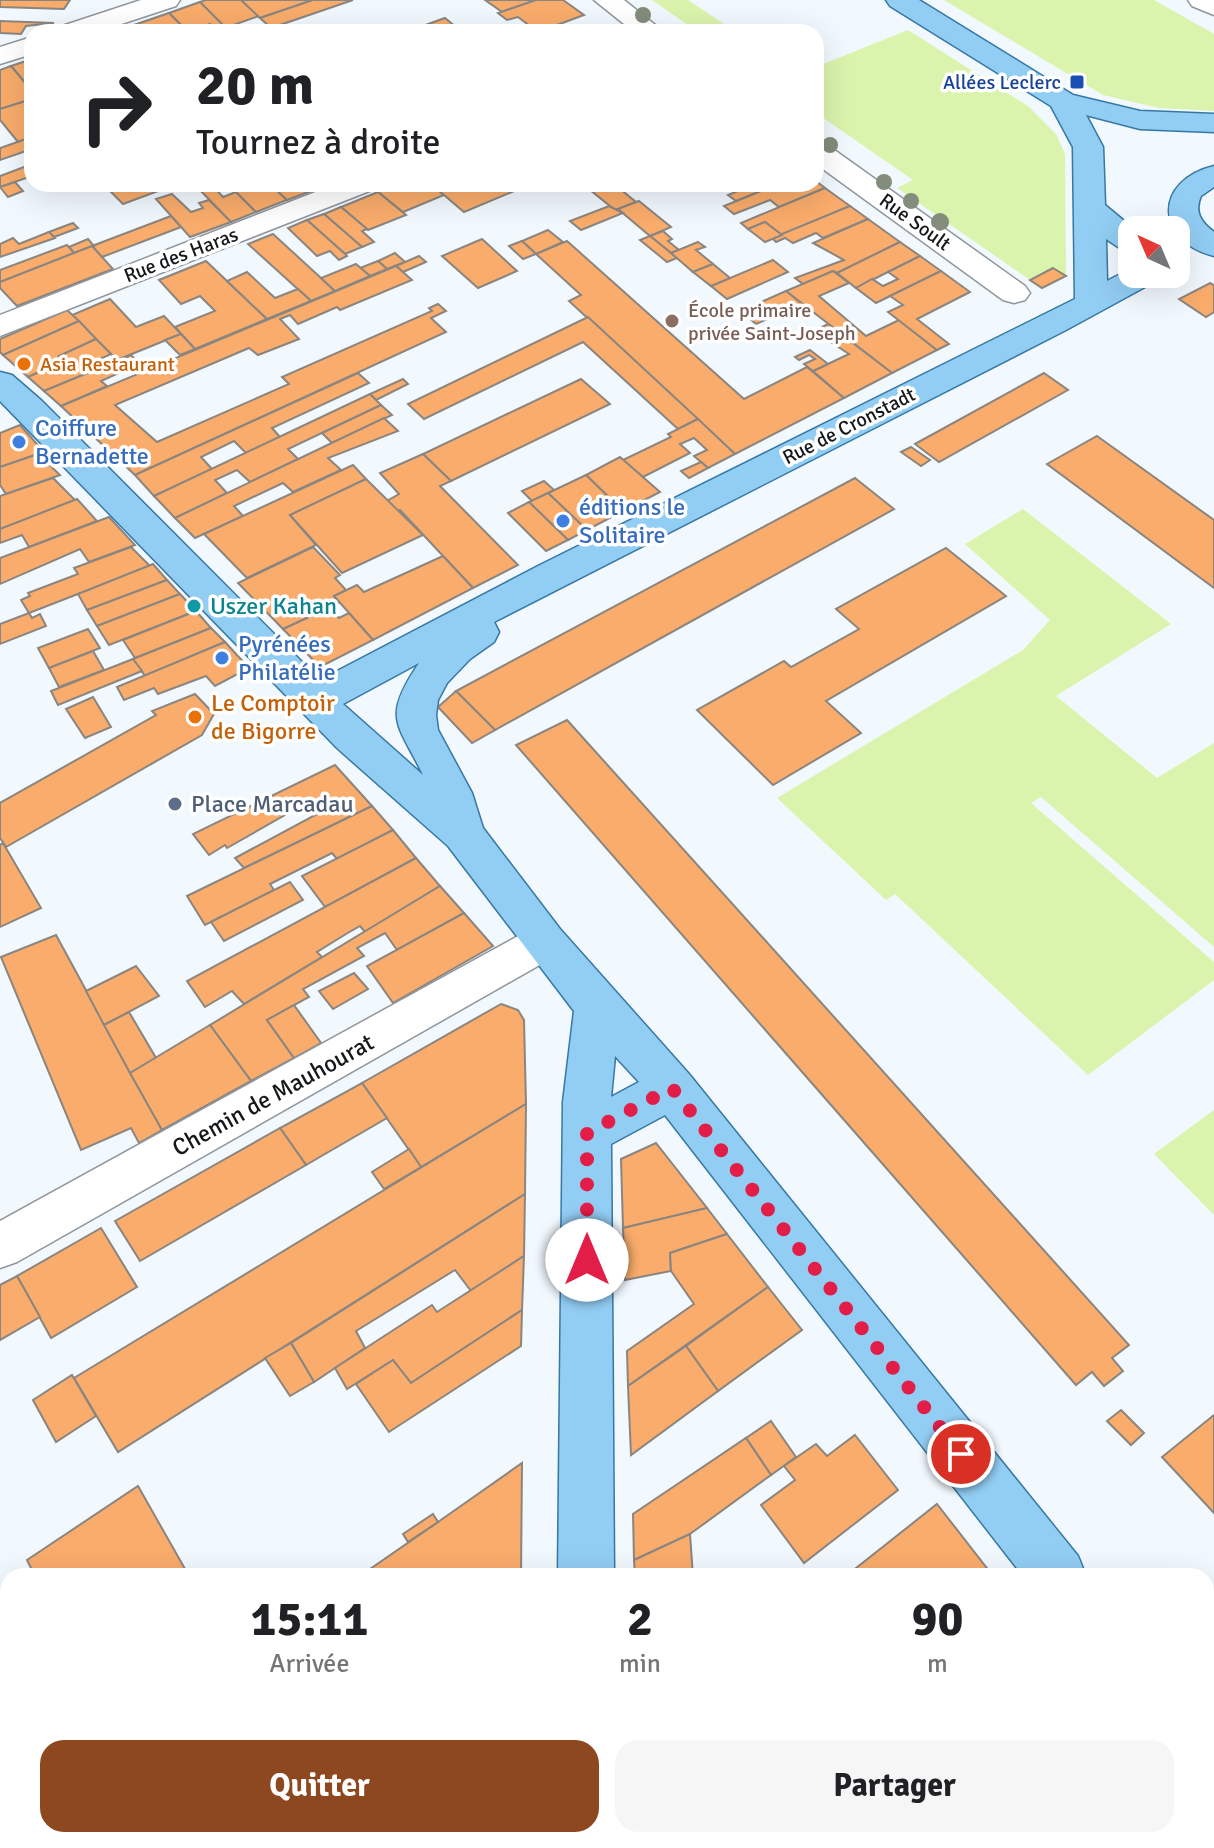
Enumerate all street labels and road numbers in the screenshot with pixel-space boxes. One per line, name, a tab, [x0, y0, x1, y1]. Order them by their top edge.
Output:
street label: Rue Soult	[875, 188, 955, 256]
street label: Rue des Haras	[120, 222, 242, 288]
street label: Rue de Cronstadt	[778, 382, 920, 470]
street label: Chemin de Mauhourat	[167, 1027, 379, 1163]

